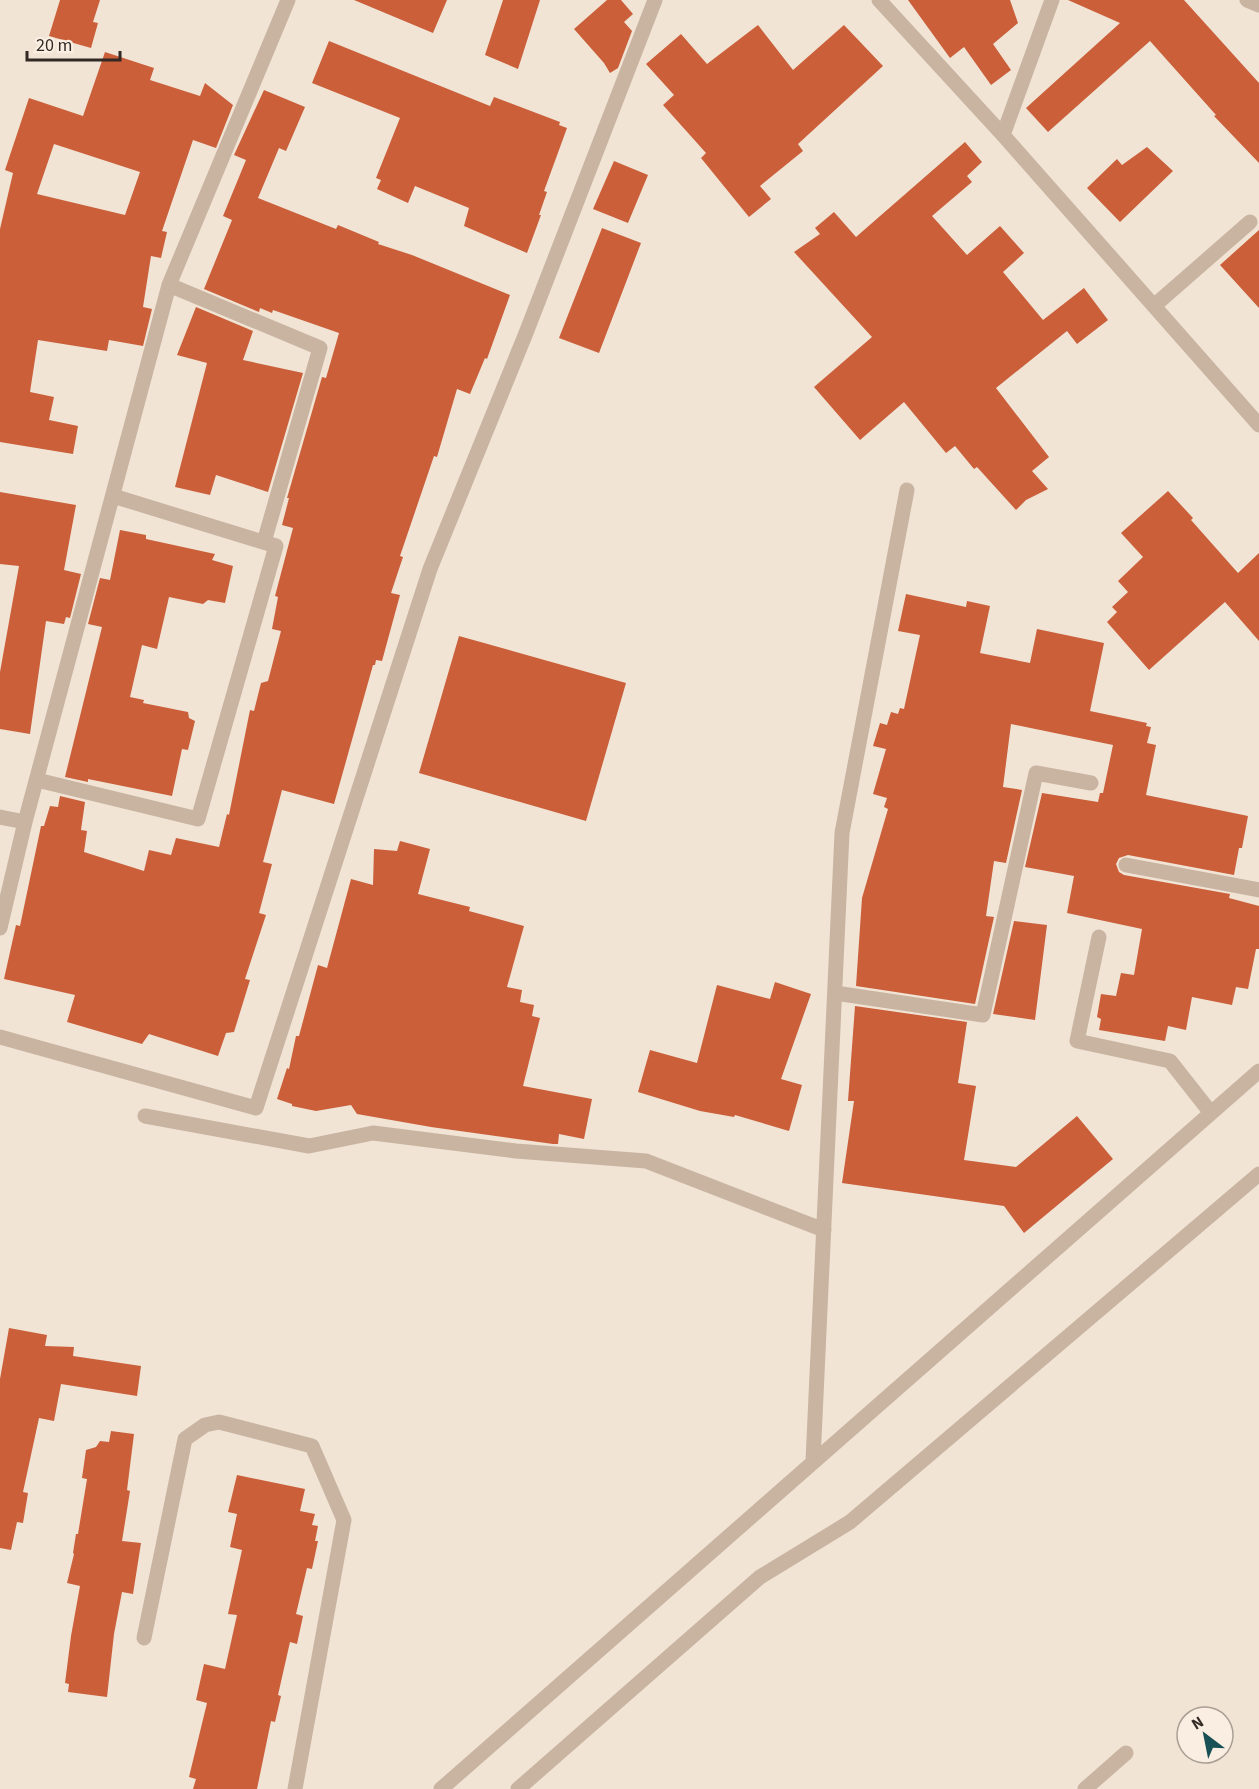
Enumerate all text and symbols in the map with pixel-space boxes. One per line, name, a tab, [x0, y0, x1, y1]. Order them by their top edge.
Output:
scale bar	[27, 24, 120, 62]
text: 20 m	[36, 33, 72, 58]
north arrow	[1175, 1705, 1235, 1765]
text: N	[1187, 1711, 1208, 1735]

